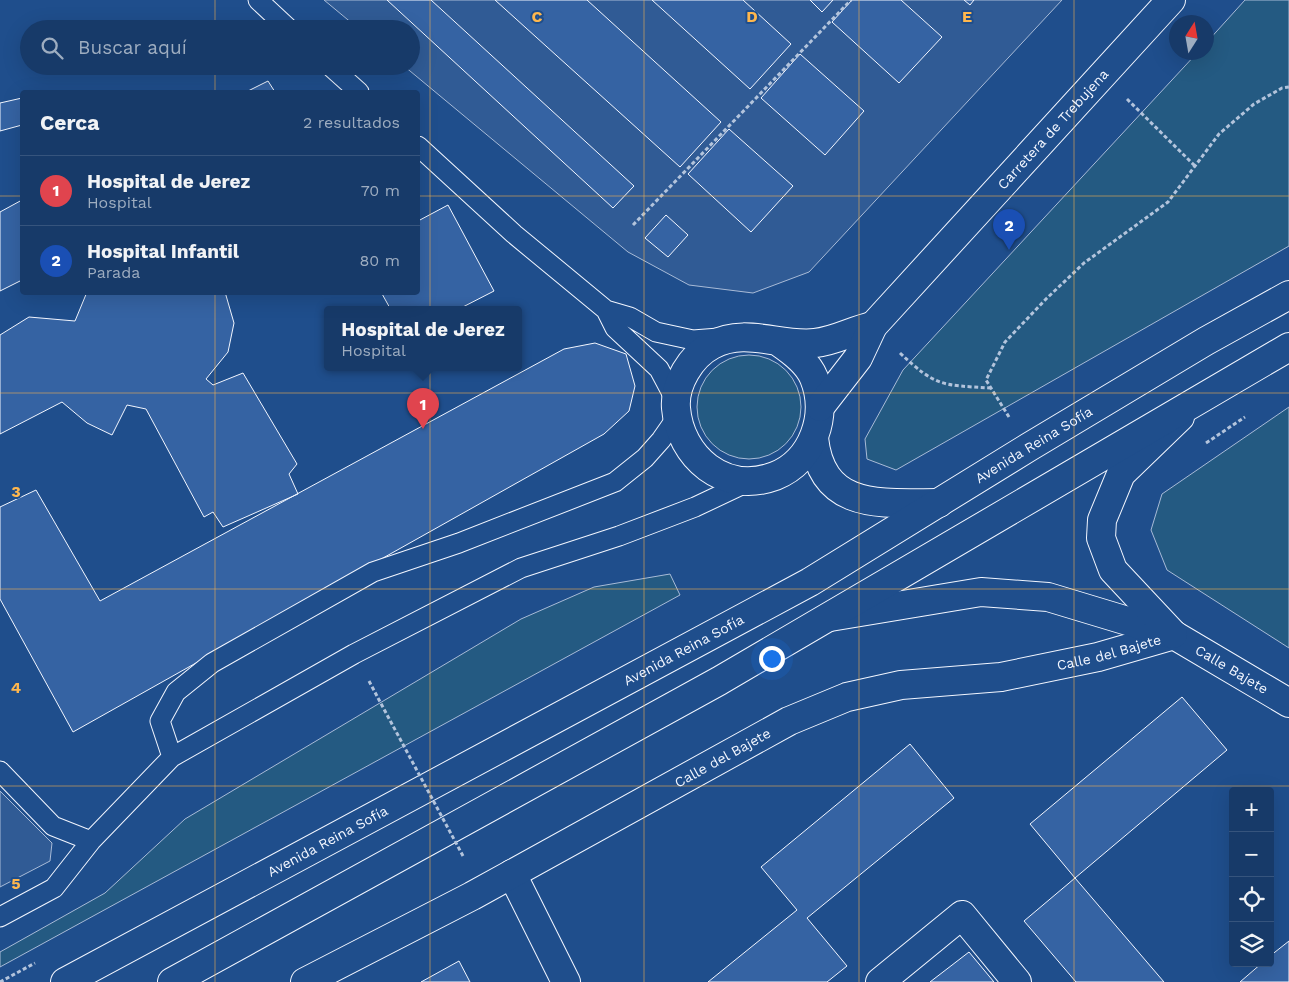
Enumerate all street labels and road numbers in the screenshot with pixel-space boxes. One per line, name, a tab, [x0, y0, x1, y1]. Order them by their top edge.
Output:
street label: Carretera de Trebujena	[994, 66, 1112, 192]
street label: Avenida Reina Sofía	[972, 403, 1095, 486]
street label: Avenida Reina Sofía	[621, 611, 746, 689]
street label: Calle del Bajete	[1055, 631, 1163, 673]
street label: Calle Bajete	[1193, 642, 1271, 697]
street label: Calle del Bajete	[672, 725, 773, 791]
street label: Avenida Reina Sofía	[265, 802, 390, 880]

